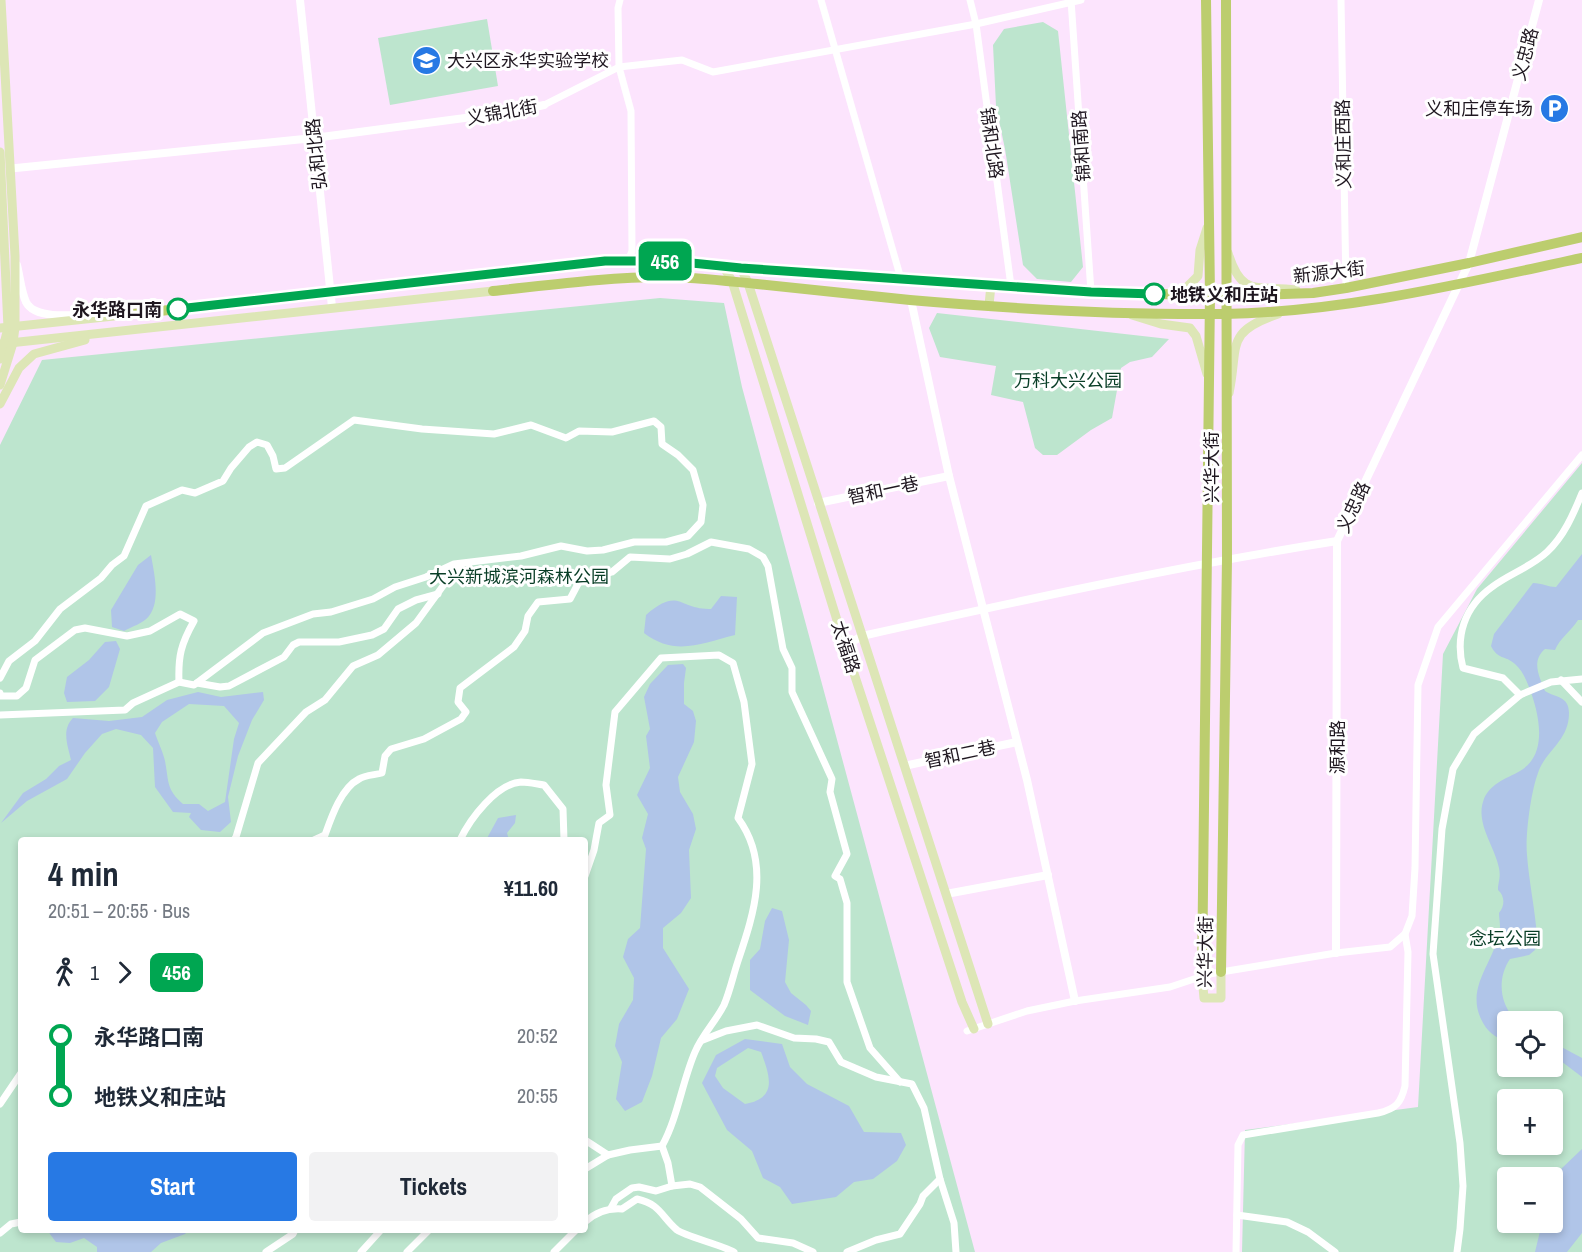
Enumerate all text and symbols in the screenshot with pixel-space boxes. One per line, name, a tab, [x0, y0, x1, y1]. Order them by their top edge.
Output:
street label: 义忠路	[1506, 25, 1544, 83]
school or university icon: 大兴区永华实验学校	[410, 44, 442, 76]
place label: 大兴区永华实验学校	[447, 48, 609, 73]
parking icon: 义和庄停车场	[1538, 92, 1570, 124]
street label: 义锦北街	[464, 93, 540, 131]
place label: 义和庄停车场	[1425, 96, 1533, 121]
street label: 义和庄西路	[1330, 99, 1356, 189]
street label: 锦和北路	[975, 106, 1009, 180]
street label: 锦和南路	[1066, 109, 1096, 183]
street label: 弘和北路	[300, 117, 332, 191]
line badge: 456	[630, 242, 700, 280]
text: 456	[651, 247, 679, 276]
street label: 新源大街	[1292, 255, 1366, 289]
place label: 地铁义和庄站	[1170, 282, 1278, 307]
marker: 地铁义和庄站	[1143, 283, 1165, 305]
place label: 永华路口南	[72, 297, 162, 322]
marker: 永华路口南	[167, 298, 189, 320]
park label: 万科大兴公园	[1014, 368, 1122, 393]
street label: 兴华大街	[1199, 431, 1224, 503]
street label: 智和一巷	[845, 470, 921, 510]
street label: 义忠路	[1330, 477, 1376, 537]
park label: 大兴新城滨河森林公园	[429, 564, 609, 589]
street label: 太福路	[826, 617, 866, 677]
street label: 源和路	[1325, 720, 1350, 774]
street label: 智和二巷	[922, 734, 998, 774]
text: 4 min	[48, 852, 119, 896]
text: ¥11.60	[504, 873, 558, 903]
text: 20:51 – 20:55 · Bus	[48, 897, 190, 924]
street label: 兴华大街	[1192, 916, 1218, 988]
park label: 念坛公园	[1469, 926, 1541, 951]
icon: walk	[48, 956, 81, 989]
icon: forward	[108, 956, 141, 989]
text: 456	[162, 958, 191, 987]
text: 1	[90, 959, 99, 986]
map controls	[1497, 1011, 1563, 1233]
button: locate	[1497, 1011, 1563, 1077]
text: 永华路口南	[94, 1022, 204, 1052]
text: 20:52	[517, 1022, 558, 1049]
text: 地铁义和庄站	[94, 1082, 226, 1112]
text: 20:55	[517, 1082, 558, 1109]
button: +	[1497, 1089, 1563, 1155]
button: Start	[48, 1152, 297, 1221]
button: Tickets	[309, 1152, 558, 1221]
button: −	[1497, 1167, 1563, 1233]

